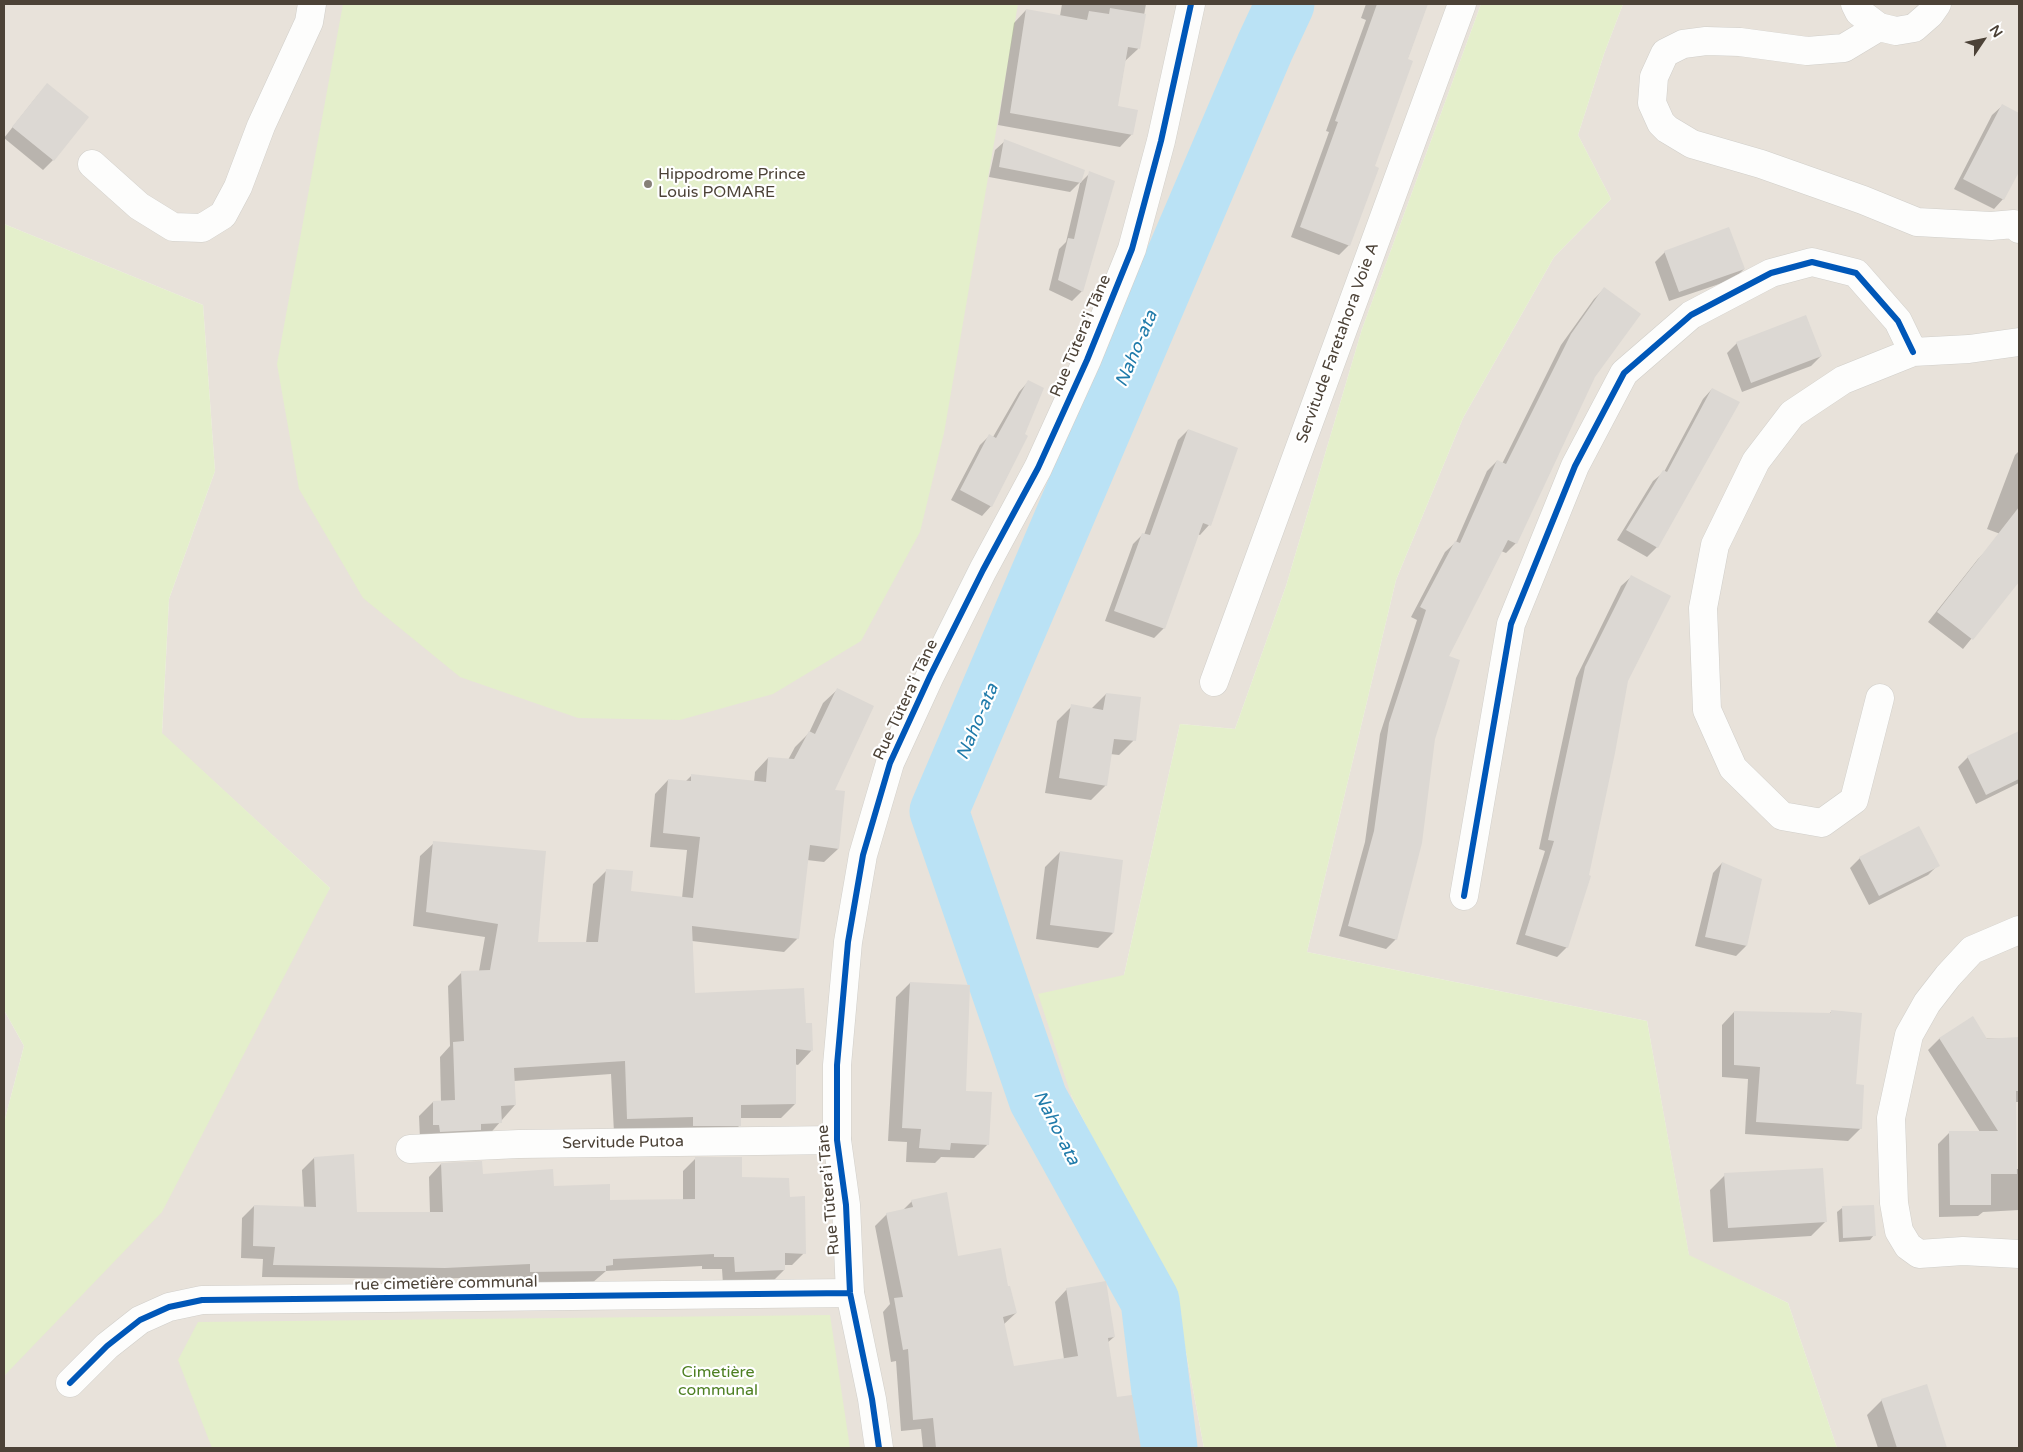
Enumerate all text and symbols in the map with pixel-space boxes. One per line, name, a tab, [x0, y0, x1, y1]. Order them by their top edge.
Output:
north arrow	[1958, 15, 2008, 65]
text: N	[1986, 22, 2006, 41]
place label: Hippodrome Prince Louis POMARE	[658, 165, 805, 203]
marker: Hippodrome Prince Louis POMARE	[642, 178, 654, 190]
street label: Servitude Faretahora Voie A	[1293, 240, 1383, 446]
street label: Rue Tūtera'i Tāne	[1047, 272, 1115, 400]
water label: Naho-ata	[1111, 308, 1163, 390]
street label: Rue Tūtera'i Tāne	[870, 637, 942, 763]
water label: Naho-ata	[952, 681, 1004, 763]
water label: Naho-ata	[1028, 1087, 1084, 1169]
street label: Rue Tūtera'i Tāne	[814, 1124, 844, 1256]
street label: Servitude Putoa	[562, 1132, 684, 1154]
street label: rue cimetière communal	[354, 1273, 538, 1295]
park label: Cimetière communal	[678, 1363, 758, 1401]

